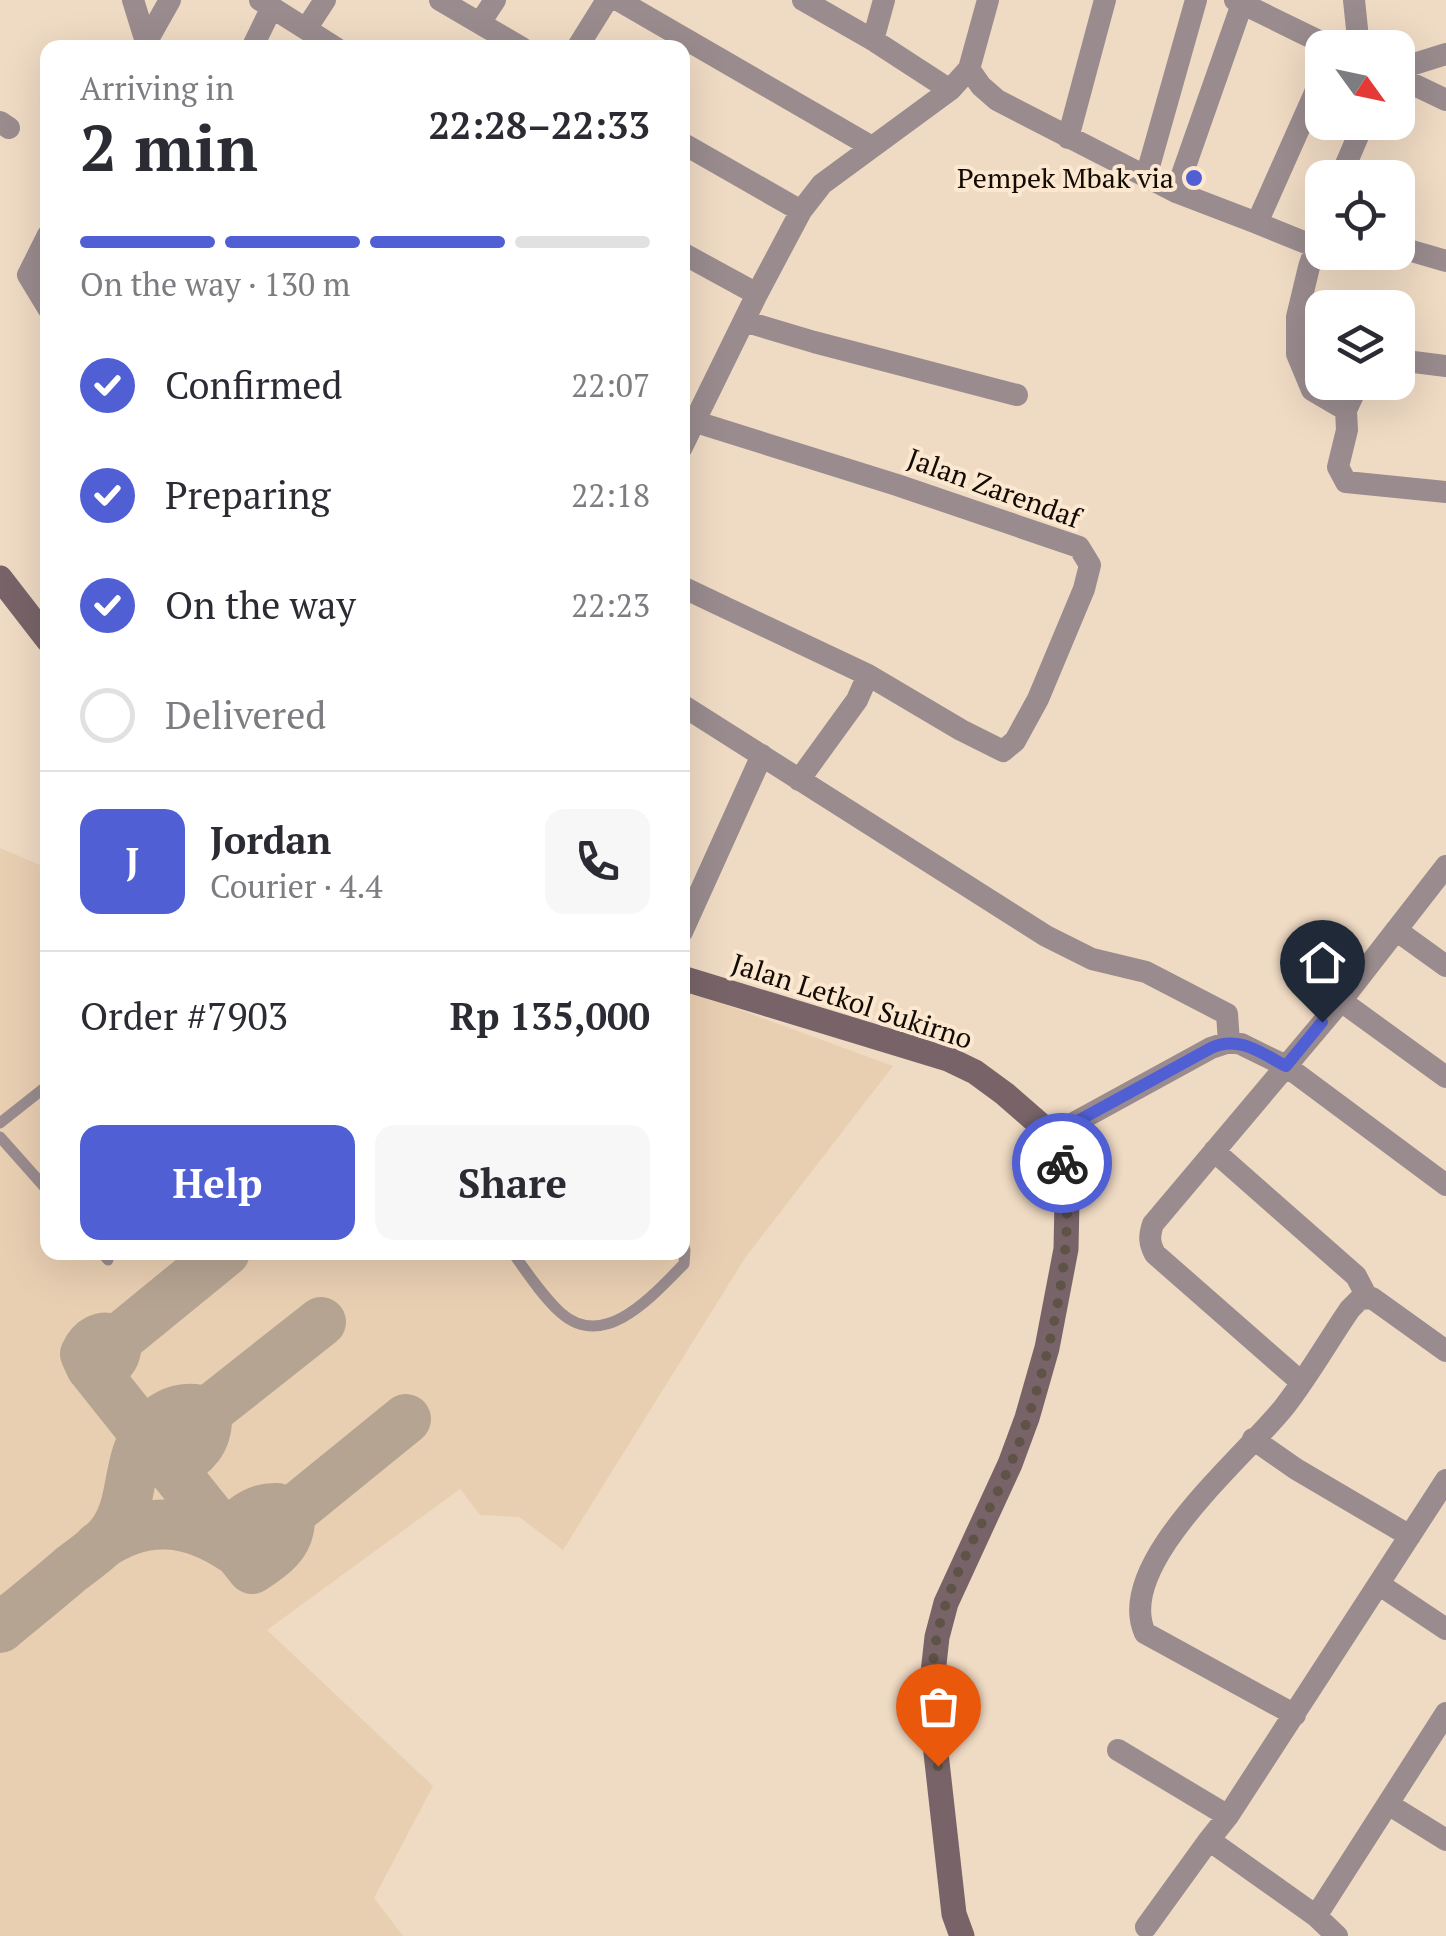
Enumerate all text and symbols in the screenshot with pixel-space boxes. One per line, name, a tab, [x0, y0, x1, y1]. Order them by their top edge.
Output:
north arrow	[1305, 30, 1415, 140]
map controls	[1305, 30, 1415, 400]
text: Arriving in	[80, 67, 234, 109]
text: 22:28–22:33	[428, 100, 650, 150]
text: 2 min	[80, 103, 258, 190]
place label: Pempek Mbak via	[957, 159, 1174, 196]
button: locate	[1305, 160, 1415, 270]
marker: Pempek Mbak via	[1183, 167, 1205, 189]
text: On the way · 130 m	[80, 263, 350, 305]
button: layers	[1305, 290, 1415, 400]
icon: check	[80, 358, 135, 413]
text: Confirmed	[165, 360, 343, 410]
text: 22:07	[571, 364, 650, 406]
street label: Jalan Zarendaf	[903, 439, 1088, 537]
icon: check	[80, 468, 135, 523]
text: Preparing	[165, 470, 331, 520]
text: 22:18	[571, 474, 650, 516]
icon: check	[80, 578, 135, 633]
text: On the way	[165, 580, 356, 630]
text: 22:23	[571, 584, 650, 626]
text: Delivered	[165, 690, 326, 740]
button: phone	[545, 809, 650, 914]
text: Jordan	[210, 815, 331, 865]
text: J	[126, 836, 139, 886]
text: Courier · 4.4	[210, 865, 382, 907]
pin	[1280, 920, 1365, 1023]
icon: home	[1295, 935, 1350, 990]
street label: Jalan Letkol Sukirno	[727, 944, 977, 1057]
text: Order #7903	[80, 991, 288, 1041]
text: Rp 135,000	[450, 991, 650, 1041]
courier	[1012, 1113, 1112, 1213]
button: Help	[80, 1125, 355, 1240]
button: Share	[375, 1125, 650, 1240]
icon: bike	[1035, 1136, 1090, 1191]
pin	[896, 1664, 981, 1767]
icon: bag	[911, 1679, 966, 1734]

